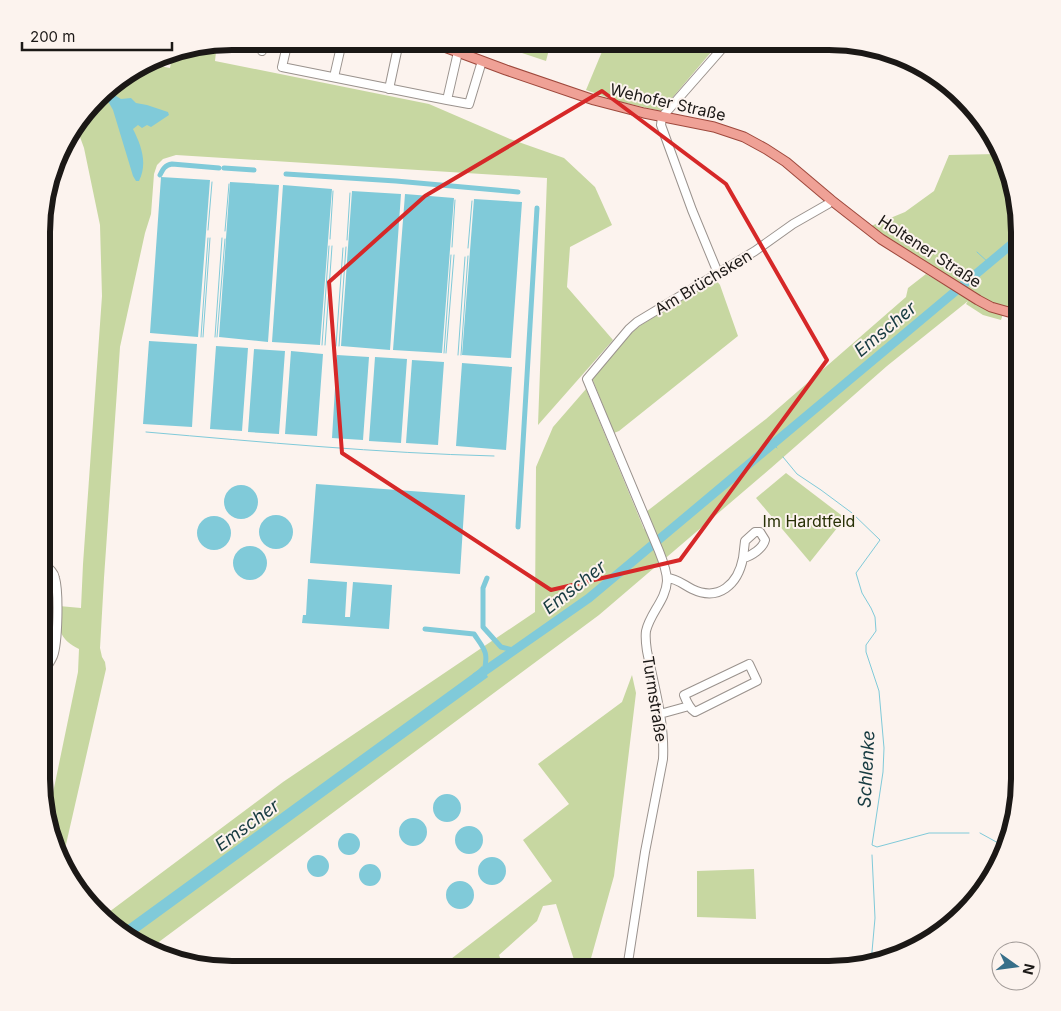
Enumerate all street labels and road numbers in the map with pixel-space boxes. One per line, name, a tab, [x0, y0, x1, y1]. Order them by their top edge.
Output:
street label: Wehofer Straße	[608, 79, 728, 125]
street label: Holtener Straße	[875, 210, 985, 292]
street label: Am Brüchsken	[651, 245, 755, 319]
street label: Turmstraße	[638, 655, 672, 743]

